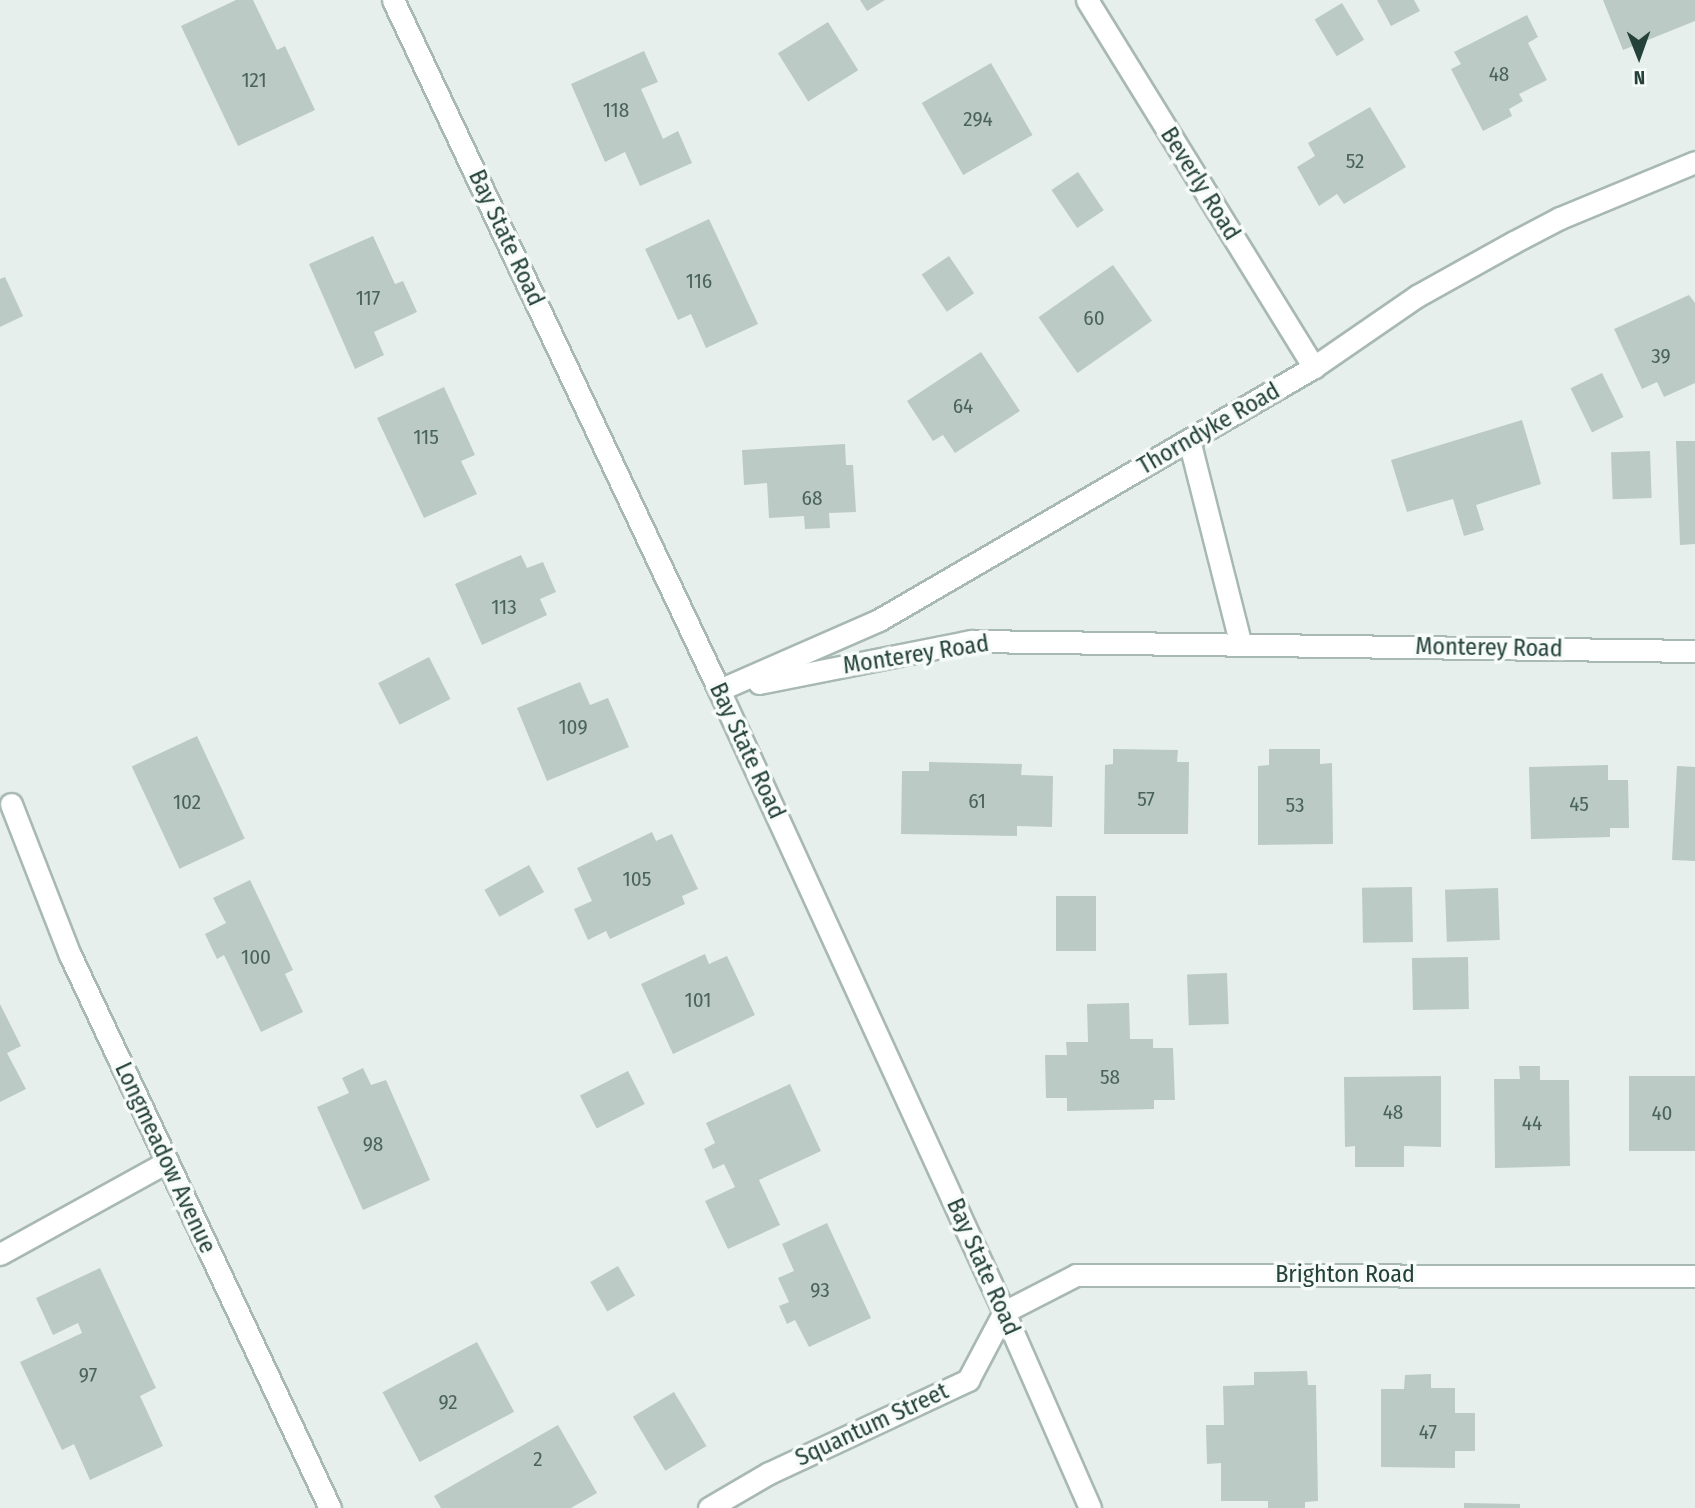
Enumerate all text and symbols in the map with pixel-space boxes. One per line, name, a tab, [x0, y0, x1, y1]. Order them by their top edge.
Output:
north arrow	[1604, 21, 1674, 91]
house number: 48	[1489, 61, 1509, 87]
text: N	[1633, 66, 1645, 89]
house number: 121	[241, 67, 267, 93]
house number: 118	[603, 97, 629, 123]
house number: 294	[963, 106, 993, 132]
street label: Beverly Road	[1154, 122, 1246, 246]
house number: 52	[1346, 148, 1364, 174]
street label: Bay State Road	[462, 165, 550, 311]
house number: 116	[686, 268, 712, 294]
house number: 117	[356, 285, 380, 311]
house number: 60	[1083, 305, 1105, 331]
house number: 39	[1651, 343, 1671, 369]
street label: Thorndyke Road	[1133, 377, 1285, 481]
house number: 64	[953, 393, 973, 419]
house number: 115	[413, 424, 439, 450]
house number: 68	[802, 485, 822, 511]
house number: 113	[491, 594, 517, 620]
street label: Monterey Road	[841, 629, 991, 681]
street label: Monterey Road	[1415, 632, 1563, 664]
street label: Bay State Road	[703, 678, 791, 824]
house number: 109	[558, 714, 588, 740]
house number: 57	[1137, 786, 1155, 812]
house number: 61	[968, 788, 986, 814]
house number: 102	[173, 789, 201, 815]
house number: 45	[1569, 791, 1589, 817]
house number: 53	[1286, 792, 1304, 818]
house number: 105	[623, 866, 651, 892]
house number: 100	[241, 944, 271, 970]
house number: 101	[685, 987, 711, 1013]
street label: Longmeadow Avenue	[108, 1058, 222, 1258]
house number: 58	[1100, 1064, 1120, 1090]
house number: 48	[1383, 1099, 1403, 1125]
house number: 40	[1651, 1100, 1673, 1126]
house number: 44	[1522, 1110, 1542, 1136]
house number: 98	[363, 1131, 383, 1157]
street label: Bay State Road	[940, 1194, 1026, 1340]
street label: Brighton Road	[1275, 1261, 1415, 1289]
house number: 93	[810, 1277, 830, 1303]
house number: 97	[79, 1362, 97, 1388]
street label: Squantum Street	[791, 1377, 953, 1473]
house number: 92	[438, 1389, 458, 1415]
house number: 47	[1419, 1419, 1437, 1445]
house number: 2	[533, 1446, 543, 1472]

